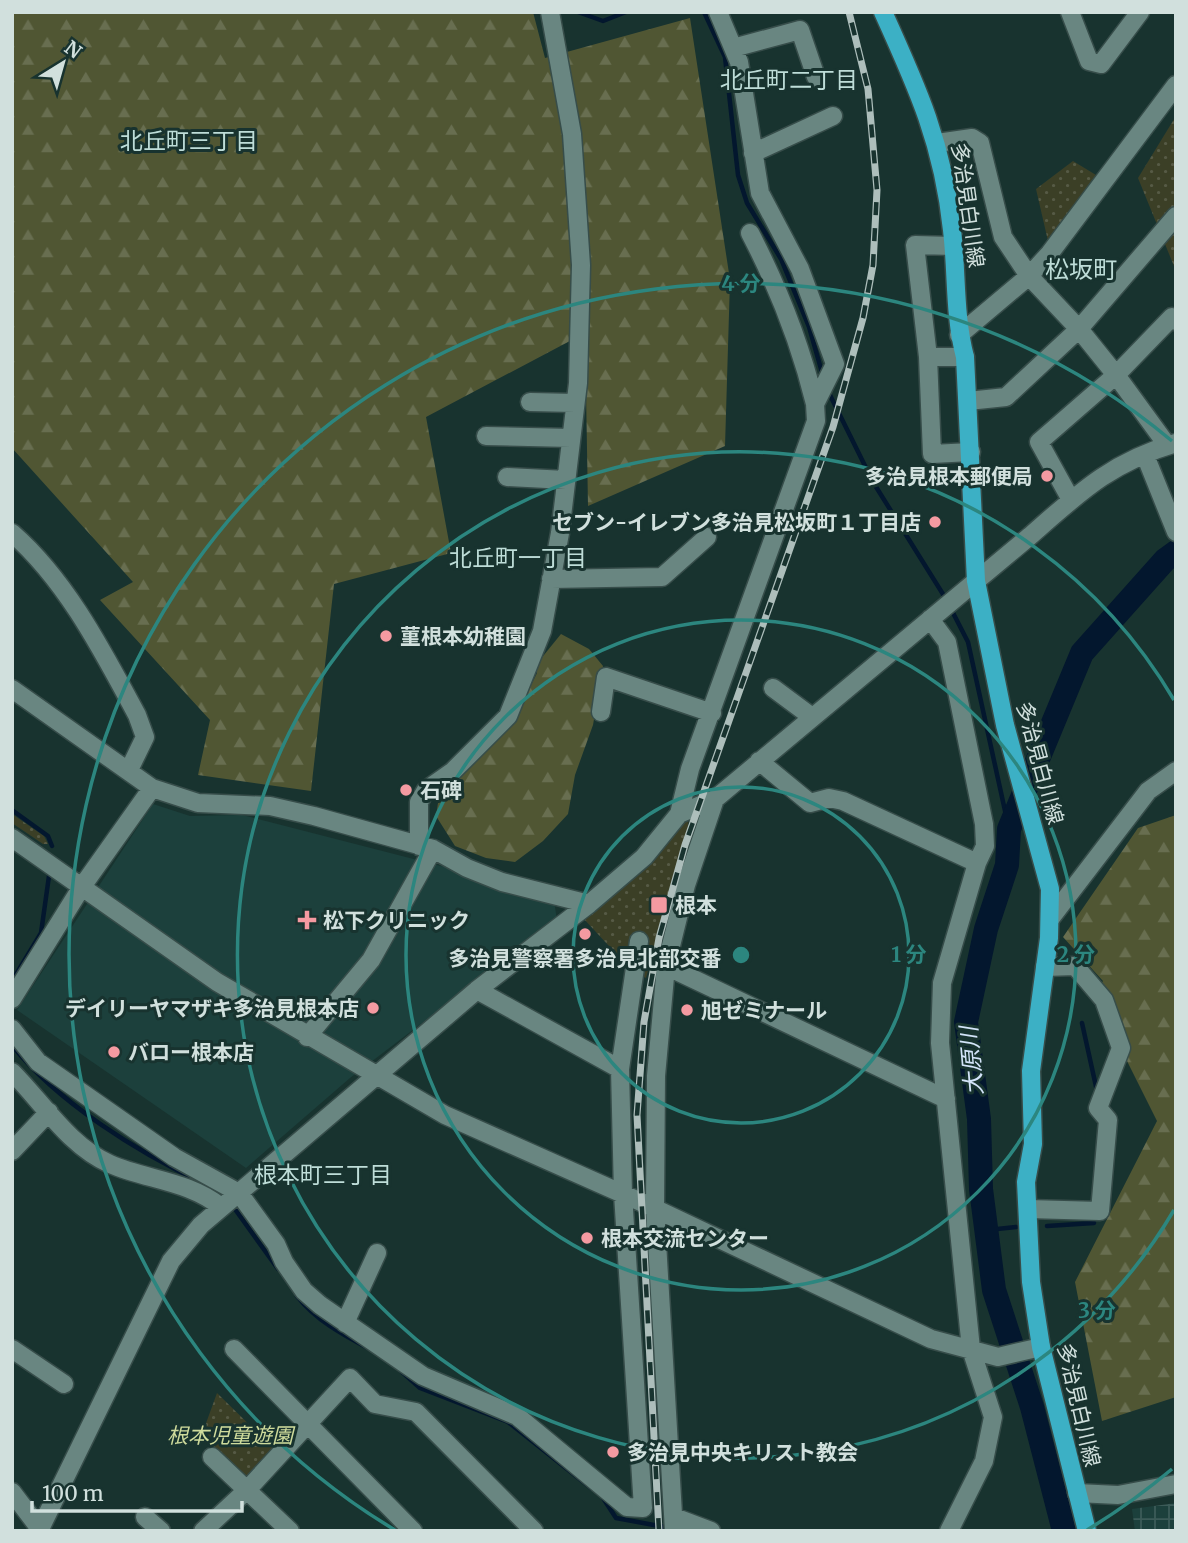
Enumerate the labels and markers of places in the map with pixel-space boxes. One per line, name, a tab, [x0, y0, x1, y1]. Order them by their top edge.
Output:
place label: 多治見根本郵便局	[865, 463, 1033, 490]
marker: 多治見根本郵便局	[1039, 468, 1055, 484]
place label: セブン-イレブン多治見松坂町１丁目店	[552, 509, 921, 536]
marker: セブン-イレブン多治見松坂町１丁目店	[927, 514, 943, 530]
place label: 菫根本幼稚園	[400, 623, 526, 650]
marker: 菫根本幼稚園	[378, 628, 394, 644]
place label: 石碑	[420, 777, 462, 804]
marker: 石碑	[398, 782, 414, 798]
place label: 根本	[675, 892, 717, 919]
marker: 根本	[649, 895, 669, 915]
place label: 松下クリニック	[323, 907, 470, 934]
marker: 松下クリニック	[297, 910, 317, 930]
marker: 多治見警察署多治見北部交番	[577, 926, 593, 942]
centre of rings	[729, 943, 753, 967]
place label: 多治見警察署多治見北部交番	[449, 945, 722, 972]
place label: デイリーヤマザキ多治見根本店	[65, 995, 359, 1022]
place label: 旭ゼミナール	[701, 997, 827, 1024]
marker: デイリーヤマザキ多治見根本店	[365, 1000, 381, 1016]
marker: 旭ゼミナール	[679, 1002, 695, 1018]
place label: バロー根本店	[128, 1039, 254, 1066]
marker: バロー根本店	[106, 1044, 122, 1060]
place label: 根本交流センター	[601, 1225, 769, 1252]
marker: 根本交流センター	[579, 1230, 595, 1246]
place label: 多治見中央キリスト教会	[627, 1439, 858, 1466]
marker: 多治見中央キリスト教会	[605, 1444, 621, 1460]

